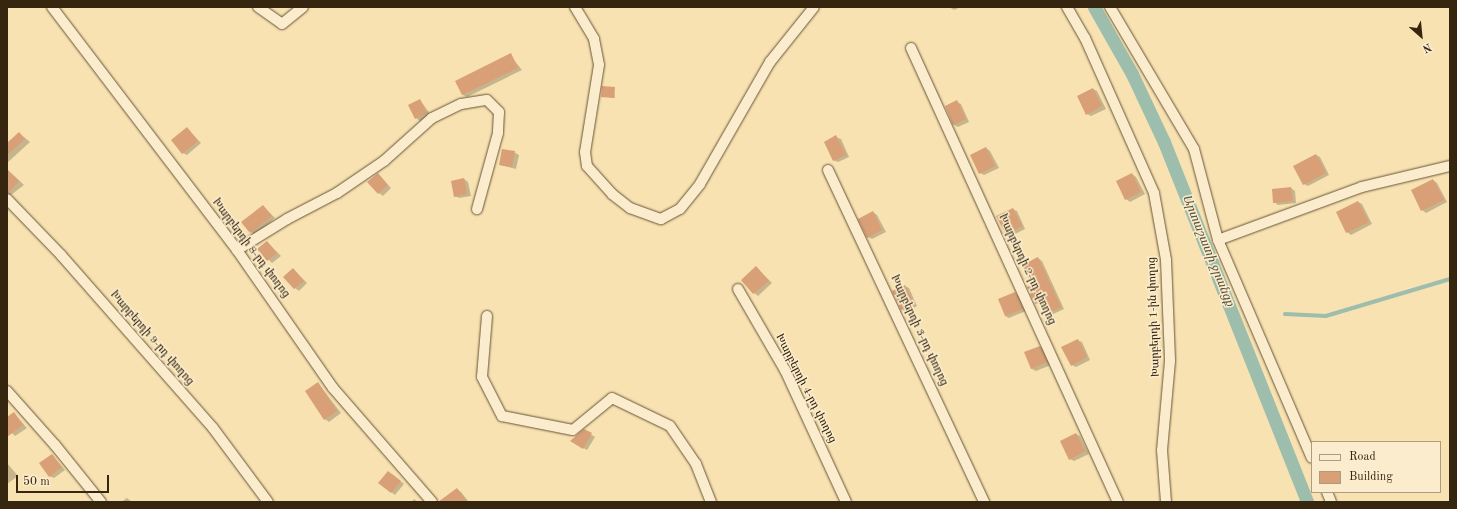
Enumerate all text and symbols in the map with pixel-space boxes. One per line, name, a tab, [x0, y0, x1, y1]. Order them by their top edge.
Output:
north arrow	[1401, 16, 1441, 56]
text: N	[1420, 40, 1433, 54]
water label: Արտաշատի ջրանցք	[1178, 193, 1236, 309]
street label: Խարբերդի 8-րդ փողոց	[208, 197, 292, 301]
street label: Խարբերդի 2-րդ փողոց	[995, 213, 1057, 327]
street label: Խարբերդի 1-ին փողոց	[1146, 257, 1164, 377]
street label: Խարբերդի 3-րդ փողոց	[887, 274, 949, 388]
street label: Խարբերդի 9-րդ փողոց	[106, 289, 196, 389]
street label: Խարբերդի 4-րդ փողոց	[772, 332, 838, 446]
legend	[1311, 441, 1441, 493]
text: Road	[1349, 451, 1376, 463]
scale bar	[18, 467, 111, 493]
text: Building	[1349, 471, 1393, 483]
text: 50 m	[23, 476, 50, 488]

